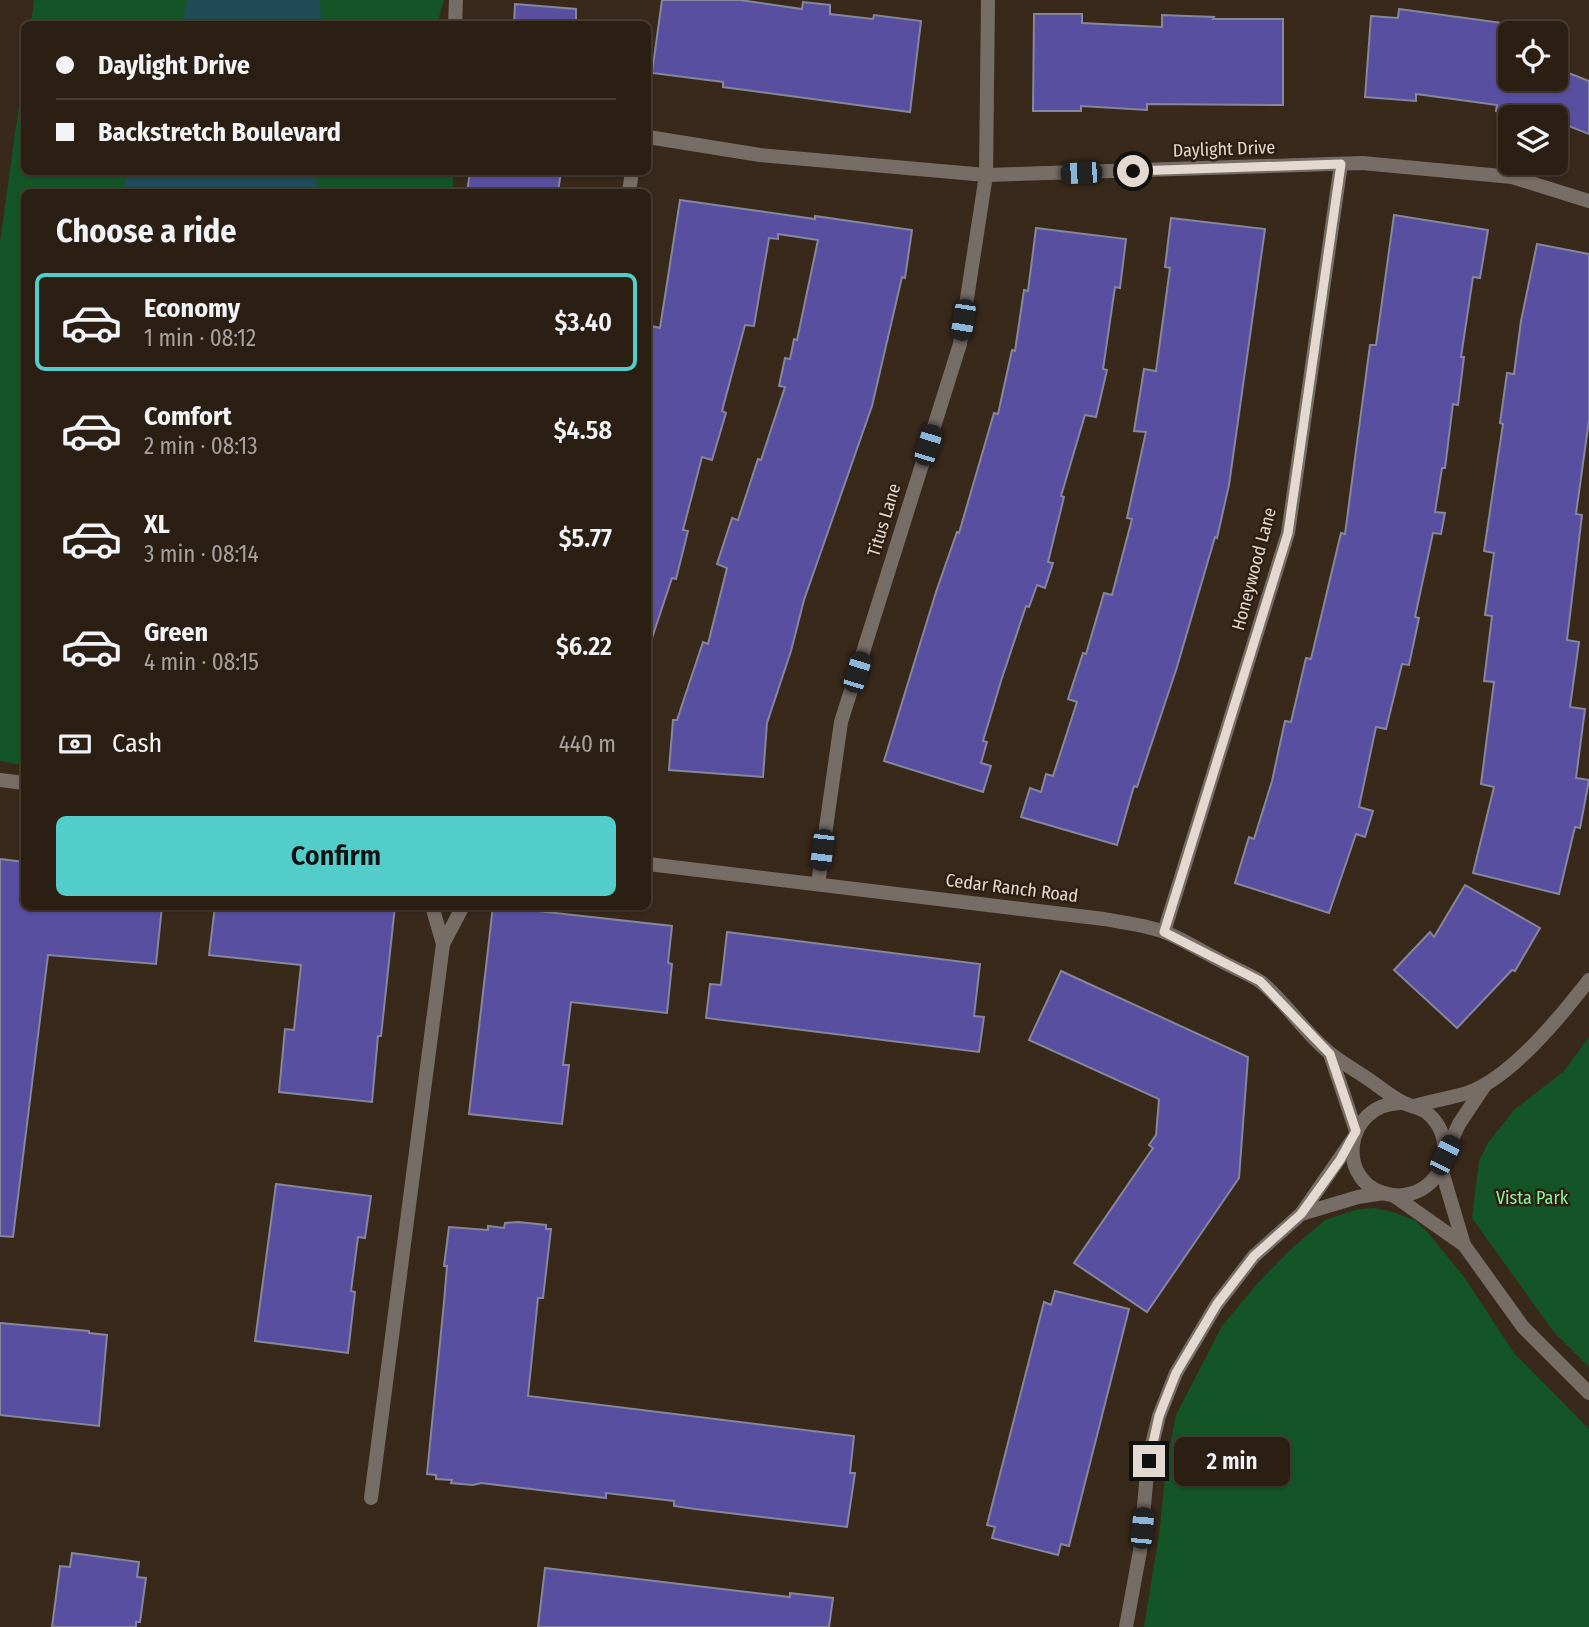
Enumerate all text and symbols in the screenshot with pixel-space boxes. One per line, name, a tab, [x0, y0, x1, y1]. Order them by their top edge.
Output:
map controls	[1498, 21, 1568, 175]
button: locate	[1498, 21, 1568, 91]
text: Daylight Drive	[98, 50, 250, 81]
button: layers	[1498, 105, 1568, 175]
text: Backstretch Boulevard	[98, 117, 341, 148]
street label: Daylight Drive	[1172, 136, 1276, 162]
route start	[1117, 155, 1149, 187]
car	[1060, 162, 1103, 184]
text: Choose a ride	[56, 212, 237, 250]
icon: car	[60, 291, 123, 354]
text: Economy	[144, 293, 240, 324]
car	[950, 298, 977, 342]
text: $3.40	[555, 307, 612, 338]
text: 1 min · 08:12	[144, 324, 256, 352]
icon: car	[60, 399, 123, 462]
text: Comfort	[144, 401, 232, 432]
text: $4.58	[554, 415, 612, 446]
car	[912, 422, 945, 468]
text: 2 min · 08:13	[144, 432, 258, 460]
street label: Titus Lane	[862, 481, 906, 559]
street label: Honeywood Lane	[1227, 505, 1281, 633]
icon: car	[60, 507, 123, 570]
text: XL	[144, 509, 170, 540]
text: $5.77	[559, 523, 612, 554]
text: 3 min · 08:14	[144, 540, 259, 568]
icon: car	[60, 615, 123, 678]
text: Green	[144, 617, 208, 648]
text: $6.22	[556, 631, 612, 662]
text: 4 min · 08:15	[144, 648, 259, 676]
car	[841, 649, 874, 695]
icon: cash	[56, 725, 94, 763]
text: Cash	[112, 728, 162, 759]
text: 440 m	[559, 730, 616, 758]
button: Confirm	[56, 816, 616, 896]
car	[810, 828, 835, 872]
street label: Cedar Ranch Road	[944, 869, 1080, 907]
car	[1427, 1132, 1464, 1178]
park label: Vista Park	[1496, 1187, 1569, 1209]
callout: 2 min	[1174, 1436, 1289, 1486]
route end	[1133, 1445, 1165, 1477]
text: 2 min	[1206, 1447, 1258, 1475]
car	[1130, 1506, 1155, 1550]

